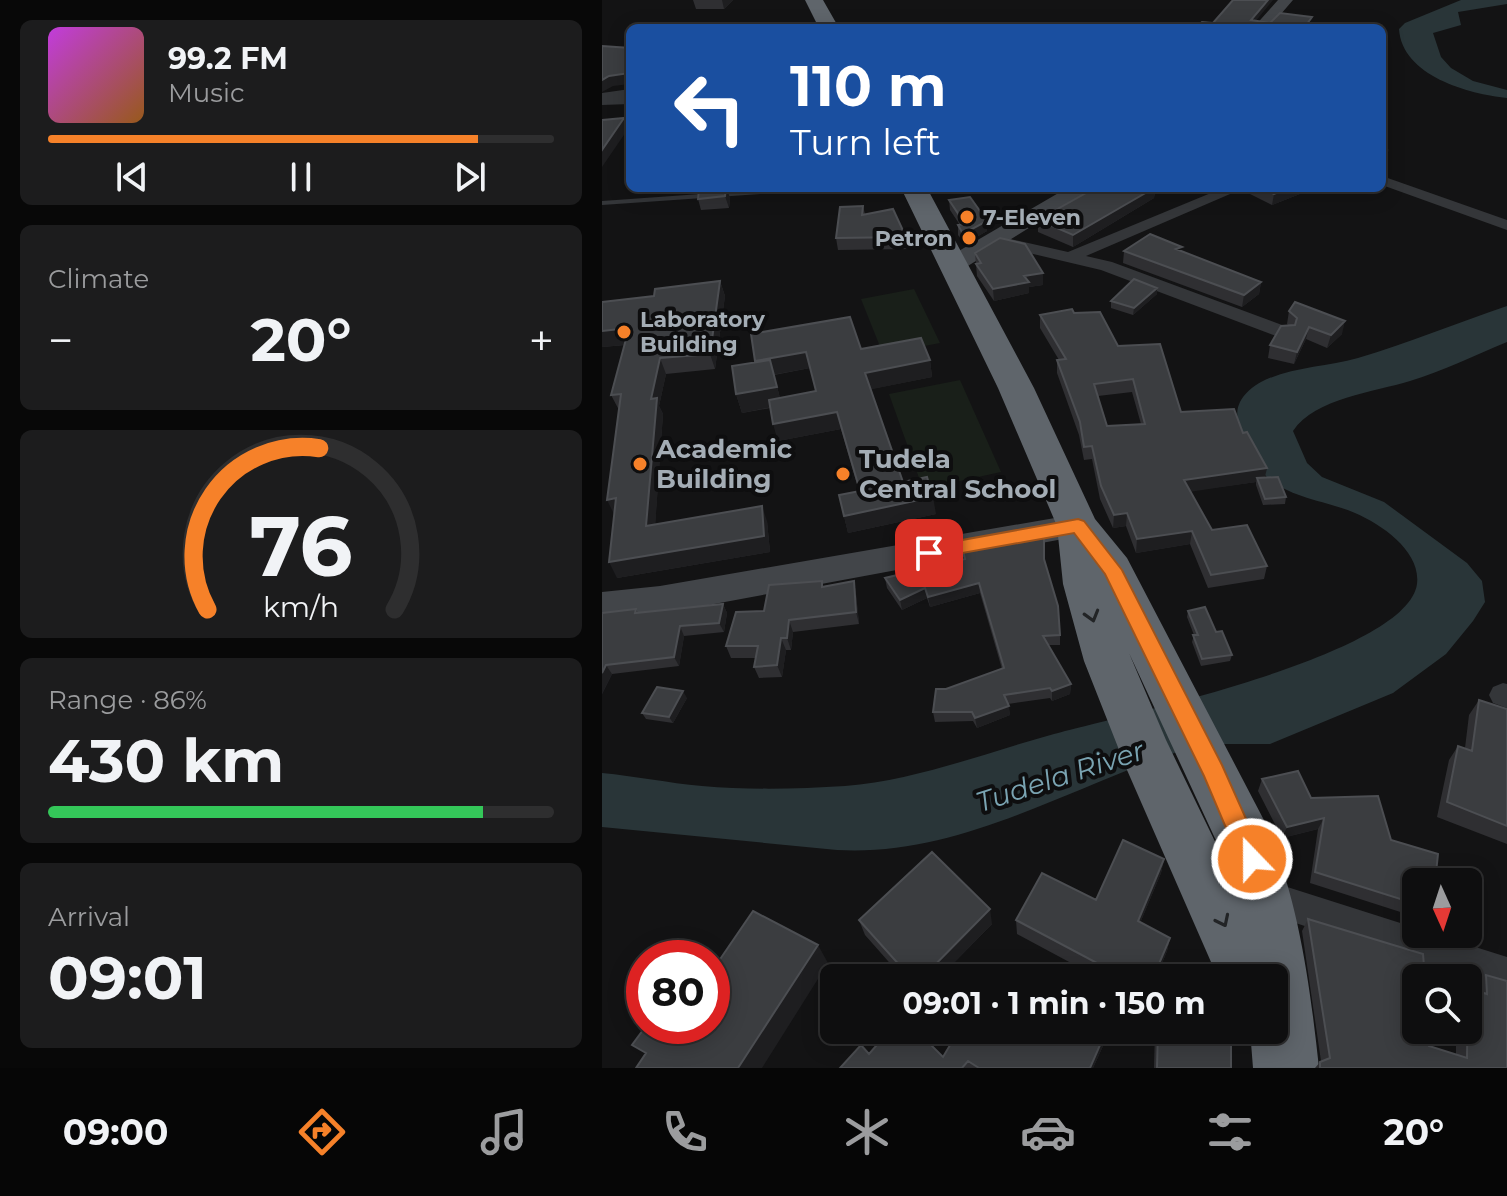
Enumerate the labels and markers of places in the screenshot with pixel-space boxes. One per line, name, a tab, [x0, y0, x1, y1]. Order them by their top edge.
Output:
place label: 7-Eleven	[983, 204, 1081, 231]
marker: 7-Eleven	[958, 208, 976, 226]
place label: Petron	[875, 225, 953, 252]
marker: Petron	[960, 229, 978, 247]
place label: Laboratory Building	[640, 306, 766, 358]
marker: Laboratory Building	[615, 323, 633, 341]
place label: Academic Building	[655, 433, 792, 495]
place label: Tudela Central School	[859, 443, 1056, 505]
marker: Academic Building	[631, 455, 649, 473]
marker: Tudela Central School	[834, 465, 852, 483]
pin	[895, 519, 963, 587]

